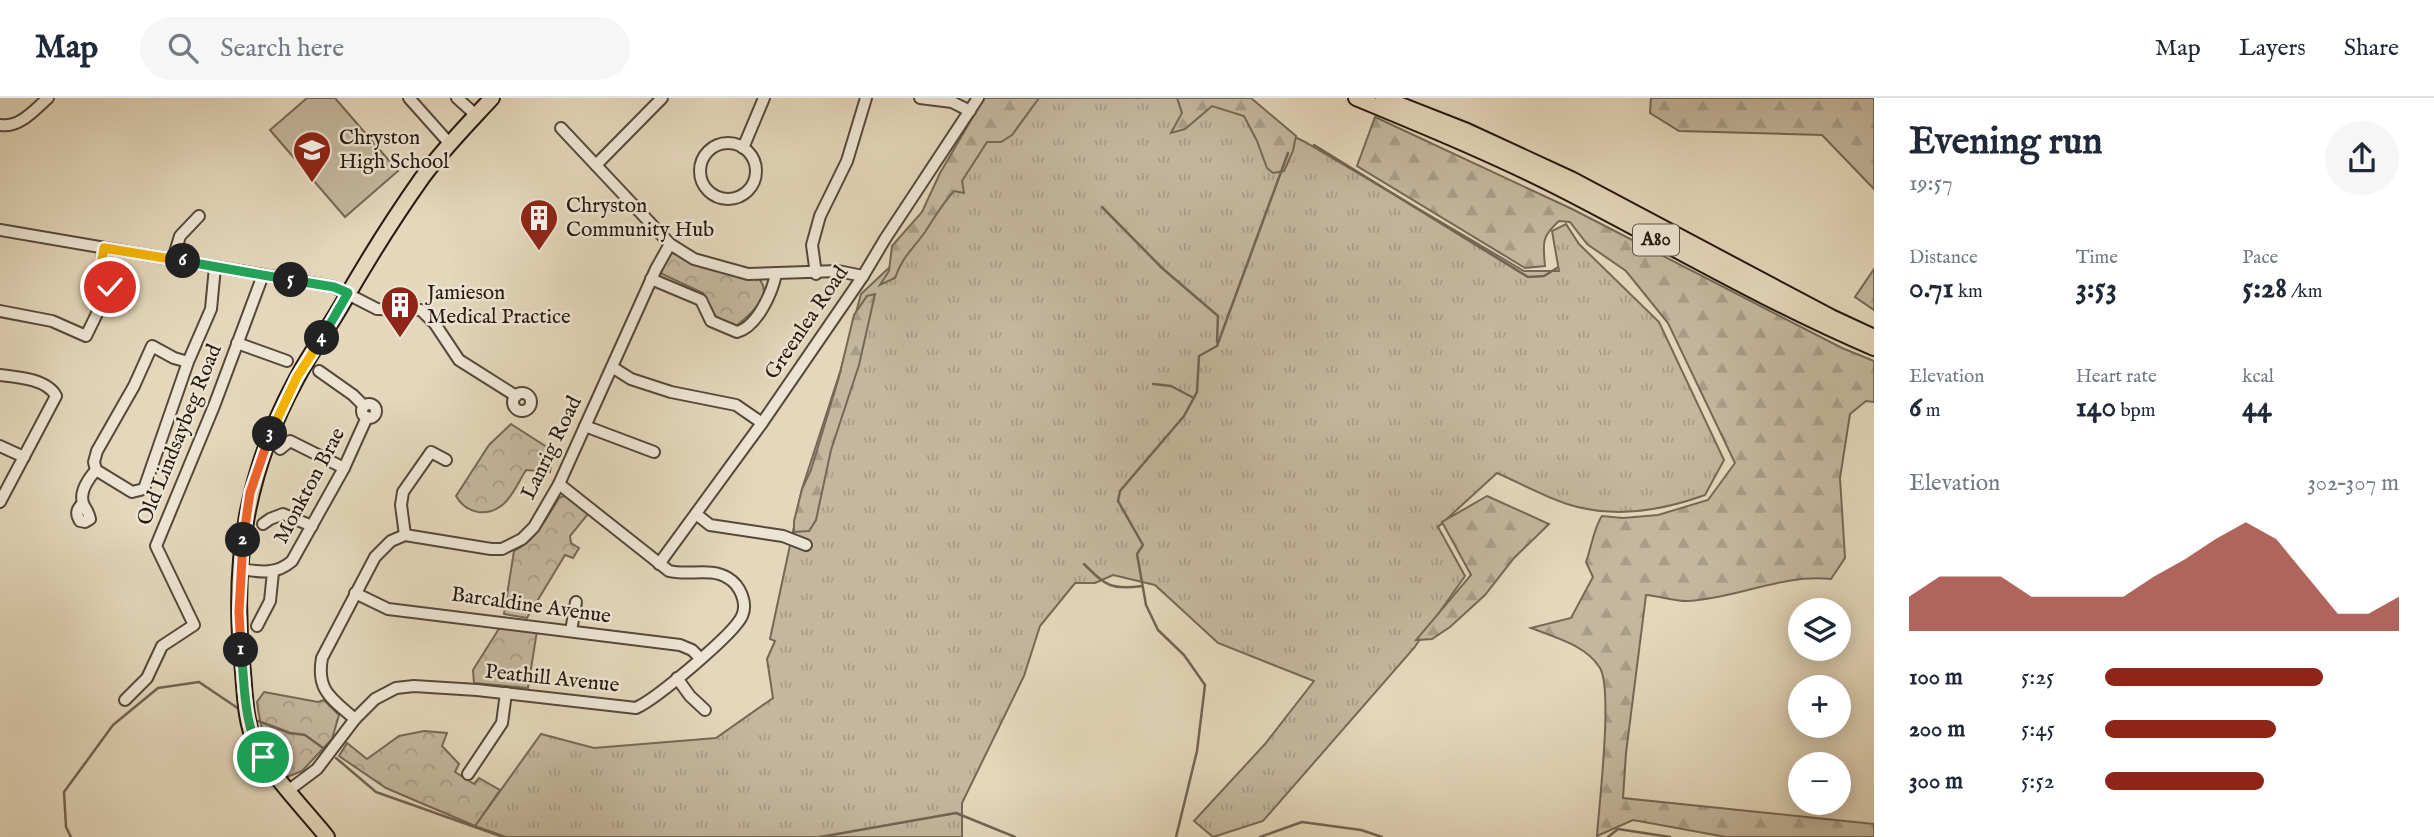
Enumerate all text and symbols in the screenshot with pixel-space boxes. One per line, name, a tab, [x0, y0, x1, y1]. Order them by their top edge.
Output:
search box	[140, 17, 630, 80]
text: Map	[35, 27, 98, 69]
icon: search	[164, 29, 202, 67]
text: Search here	[220, 32, 344, 65]
text: Map	[2155, 33, 2201, 64]
text: Layers	[2239, 33, 2306, 64]
text: Share	[2344, 33, 2399, 64]
text: Evening run	[1909, 119, 2103, 167]
button: share	[2325, 121, 2399, 195]
place label: Chryston High School	[339, 125, 449, 176]
school or university icon: Chryston High School	[291, 129, 333, 184]
text: 19:57	[1909, 169, 1953, 198]
place label: Chryston Community Hub	[566, 193, 714, 244]
building icon: Chryston Community Hub	[518, 197, 560, 252]
road number: A80	[1633, 224, 1679, 256]
pin: 6	[166, 244, 200, 278]
text: Distance	[1909, 246, 1978, 270]
text: Time	[2076, 246, 2118, 270]
text: Pace	[2242, 246, 2278, 270]
text: 6	[178, 248, 187, 272]
pin	[80, 257, 140, 317]
street label: Greenlea Road	[759, 260, 855, 385]
pin: 5	[274, 262, 308, 298]
text: 5	[287, 267, 294, 291]
icon: check	[91, 268, 129, 306]
text: 0.71	[1909, 270, 1954, 308]
text: 3:53	[2076, 270, 2117, 308]
text: 5:28	[2242, 270, 2287, 308]
place label: Jamieson Medical Practice	[425, 280, 571, 331]
text: km	[1954, 280, 1983, 304]
text: /km	[2287, 280, 2322, 304]
building icon: Jamieson Medical Practice	[379, 284, 421, 339]
pin: 4	[304, 320, 340, 356]
text: 4	[317, 325, 326, 349]
street label: Old Lindsaybeg Road	[131, 340, 229, 529]
text: Elevation	[1909, 365, 1984, 389]
text: Heart rate	[2076, 365, 2157, 389]
text: kcal	[2242, 365, 2274, 389]
text: 6	[1909, 389, 1922, 427]
text: 140	[2076, 389, 2116, 427]
text: 44	[2242, 389, 2272, 427]
street label: Lanrig Road	[515, 391, 589, 504]
text: m	[1922, 399, 1940, 423]
text: bpm	[2116, 399, 2156, 423]
pin: 3	[252, 416, 288, 452]
text: 3	[266, 421, 273, 445]
street label: Monkton Brae	[268, 423, 352, 549]
text: Elevation	[1909, 469, 2000, 498]
text: 302–307 m	[2307, 469, 2399, 498]
pin: 2	[226, 522, 260, 558]
text: 2	[238, 527, 247, 551]
street label: Barcaldine Avenue	[449, 581, 613, 631]
map controls	[1788, 598, 1851, 815]
button: layers	[1788, 598, 1851, 661]
pin: 1	[224, 632, 258, 668]
text: 1	[237, 637, 244, 661]
street label: Peathill Avenue	[484, 659, 621, 700]
text: 100 m	[1909, 663, 1963, 692]
text: 5:25	[2021, 663, 2054, 692]
button: +	[1788, 675, 1851, 738]
text: 200 m	[1909, 715, 1965, 744]
text: 5:45	[2021, 715, 2055, 744]
pin	[233, 727, 293, 787]
icon: arrive	[244, 738, 282, 776]
button: −	[1788, 752, 1851, 815]
text: 300 m	[1909, 767, 1963, 796]
text: 5:52	[2021, 767, 2054, 796]

